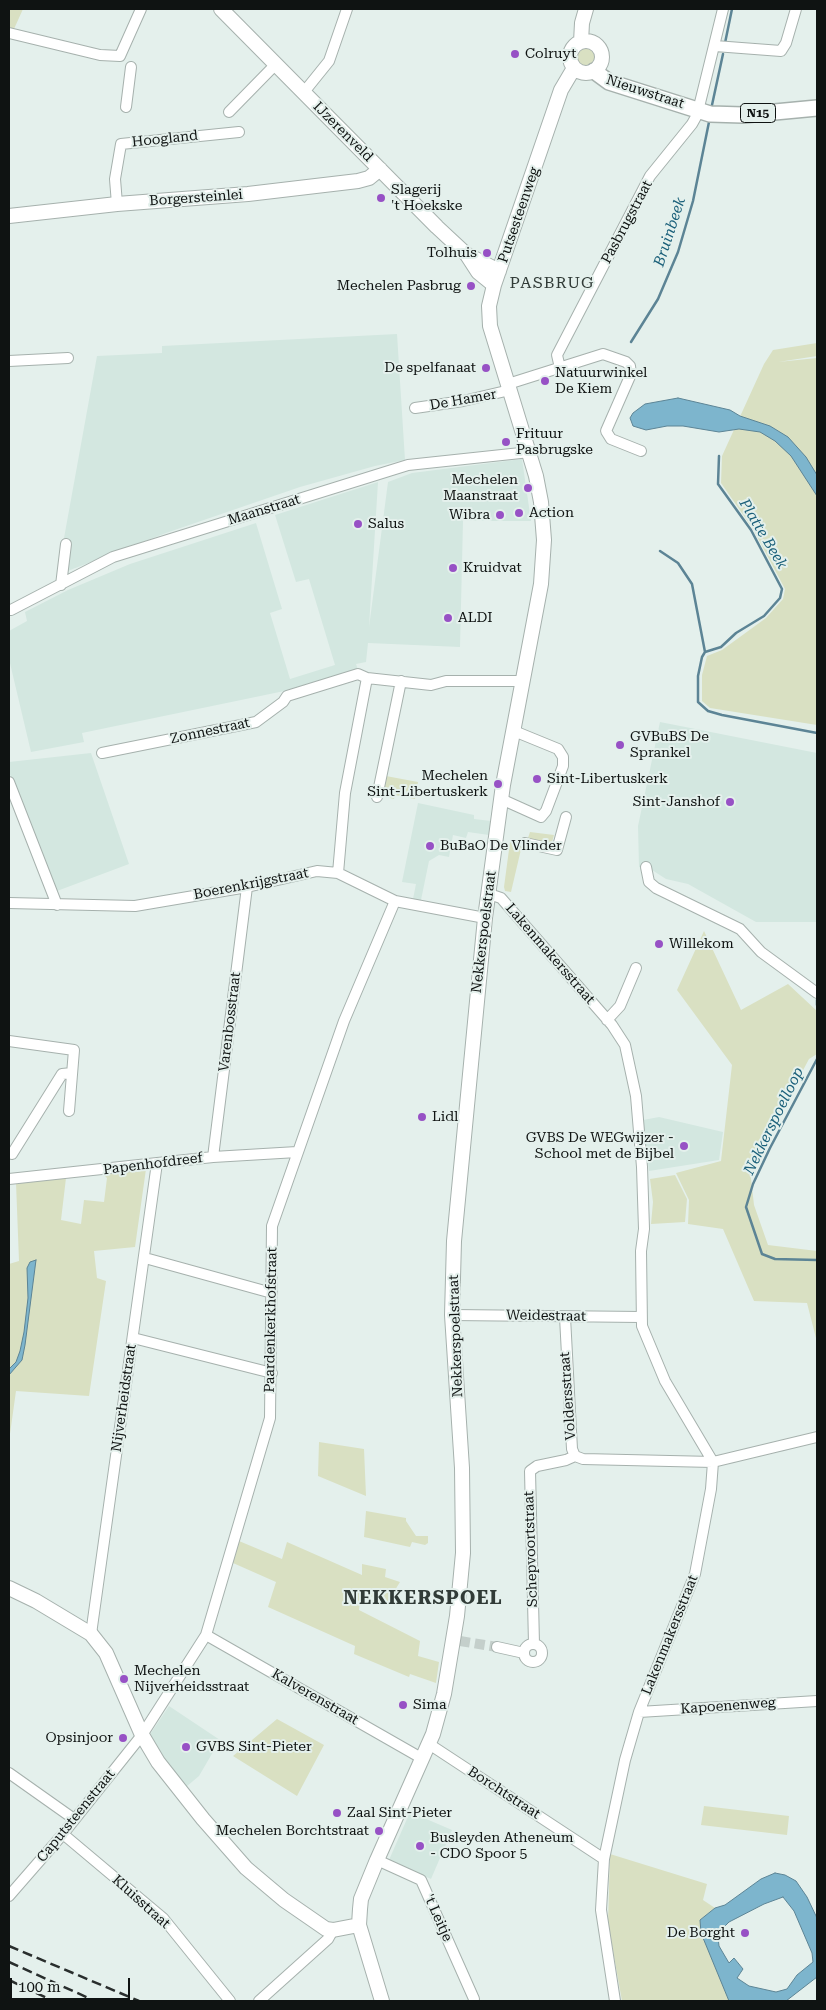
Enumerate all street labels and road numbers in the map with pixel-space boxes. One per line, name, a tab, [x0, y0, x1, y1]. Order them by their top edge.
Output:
street label: Nieuwstraat	[604, 71, 686, 113]
street label: IJzerenveld	[309, 98, 377, 166]
road number: N15	[740, 104, 776, 122]
street label: Hoogland	[131, 127, 199, 151]
street label: Putsesteenweg	[495, 165, 543, 265]
street label: Pasbrugstraat	[598, 177, 656, 267]
street label: Borgersteinlei	[149, 186, 243, 210]
street label: De Hamer	[428, 386, 498, 414]
street label: Maanstraat	[226, 491, 302, 529]
street label: Zonnestraat	[169, 714, 251, 748]
street label: Boerenkrijgstraat	[192, 865, 310, 903]
street label: Nekkerspoelstraat	[468, 870, 500, 994]
street label: Lakenmakersstraat	[502, 900, 598, 1008]
street label: Varenbosstraat	[216, 971, 244, 1073]
street label: Papenhofdreef	[102, 1150, 204, 1178]
street label: Paardenkerkhofstraat	[261, 1247, 281, 1393]
street label: Nekkerspoelstraat	[445, 1274, 467, 1398]
street label: Weidestraat	[506, 1307, 586, 1325]
street label: Nijverheidstraat	[108, 1343, 140, 1453]
street label: Voldersstraat	[557, 1351, 579, 1441]
street label: Schepvoortstraat	[521, 1491, 541, 1607]
street label: Lakenmakersstraat	[638, 1573, 702, 1697]
street label: Kalverenstraat	[269, 1665, 361, 1729]
street label: Kapoenenweg	[680, 1694, 776, 1718]
street label: Borchtstraat	[464, 1763, 544, 1823]
street label: Caputsteenstraat	[33, 1766, 119, 1866]
street label: Kluisstraat	[109, 1872, 173, 1932]
street label: 't Leitje	[420, 1892, 456, 1944]

